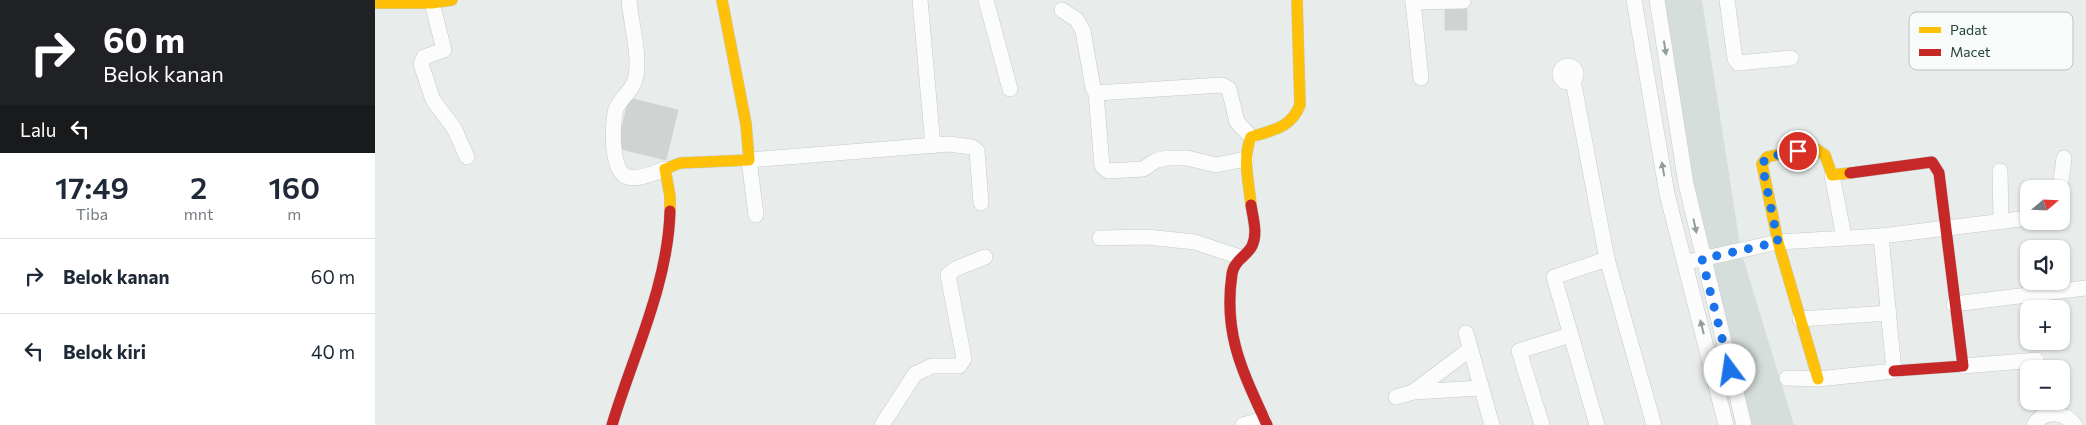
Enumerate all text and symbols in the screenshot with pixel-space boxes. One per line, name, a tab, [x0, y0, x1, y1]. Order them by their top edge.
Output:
legend	[1909, 12, 2073, 70]
text: 60 m	[103, 17, 185, 60]
icon: right	[20, 20, 85, 85]
text: Padat	[1950, 21, 1988, 38]
one-way arrow	[1661, 41, 1669, 57]
text: Macet	[1950, 43, 1991, 60]
text: Belok kanan	[103, 60, 224, 87]
icon: left	[66, 115, 94, 143]
text: Lalu	[20, 118, 56, 141]
pin	[1777, 130, 1819, 172]
icon: arrive	[1784, 137, 1812, 165]
one-way arrow	[1659, 161, 1667, 177]
text: 17:49	[55, 168, 129, 205]
text: 2	[190, 168, 207, 205]
text: 160	[268, 168, 320, 205]
north arrow	[2020, 180, 2070, 230]
map controls	[2020, 180, 2070, 410]
text: Tiba	[76, 204, 108, 223]
text: mnt	[184, 204, 214, 223]
text: m	[287, 204, 301, 223]
one-way arrow	[1691, 218, 1699, 233]
button: sound	[2020, 240, 2070, 290]
icon: right	[20, 262, 48, 290]
text: Belok kanan	[63, 265, 170, 288]
text: 60 m	[311, 265, 355, 288]
button: +	[2020, 300, 2070, 350]
one-way arrow	[1698, 319, 1706, 334]
icon: left	[20, 337, 48, 365]
text: Belok kiri	[63, 340, 146, 363]
text: 40 m	[311, 340, 355, 363]
position arrow	[1703, 343, 1755, 395]
button: −	[2020, 360, 2070, 410]

